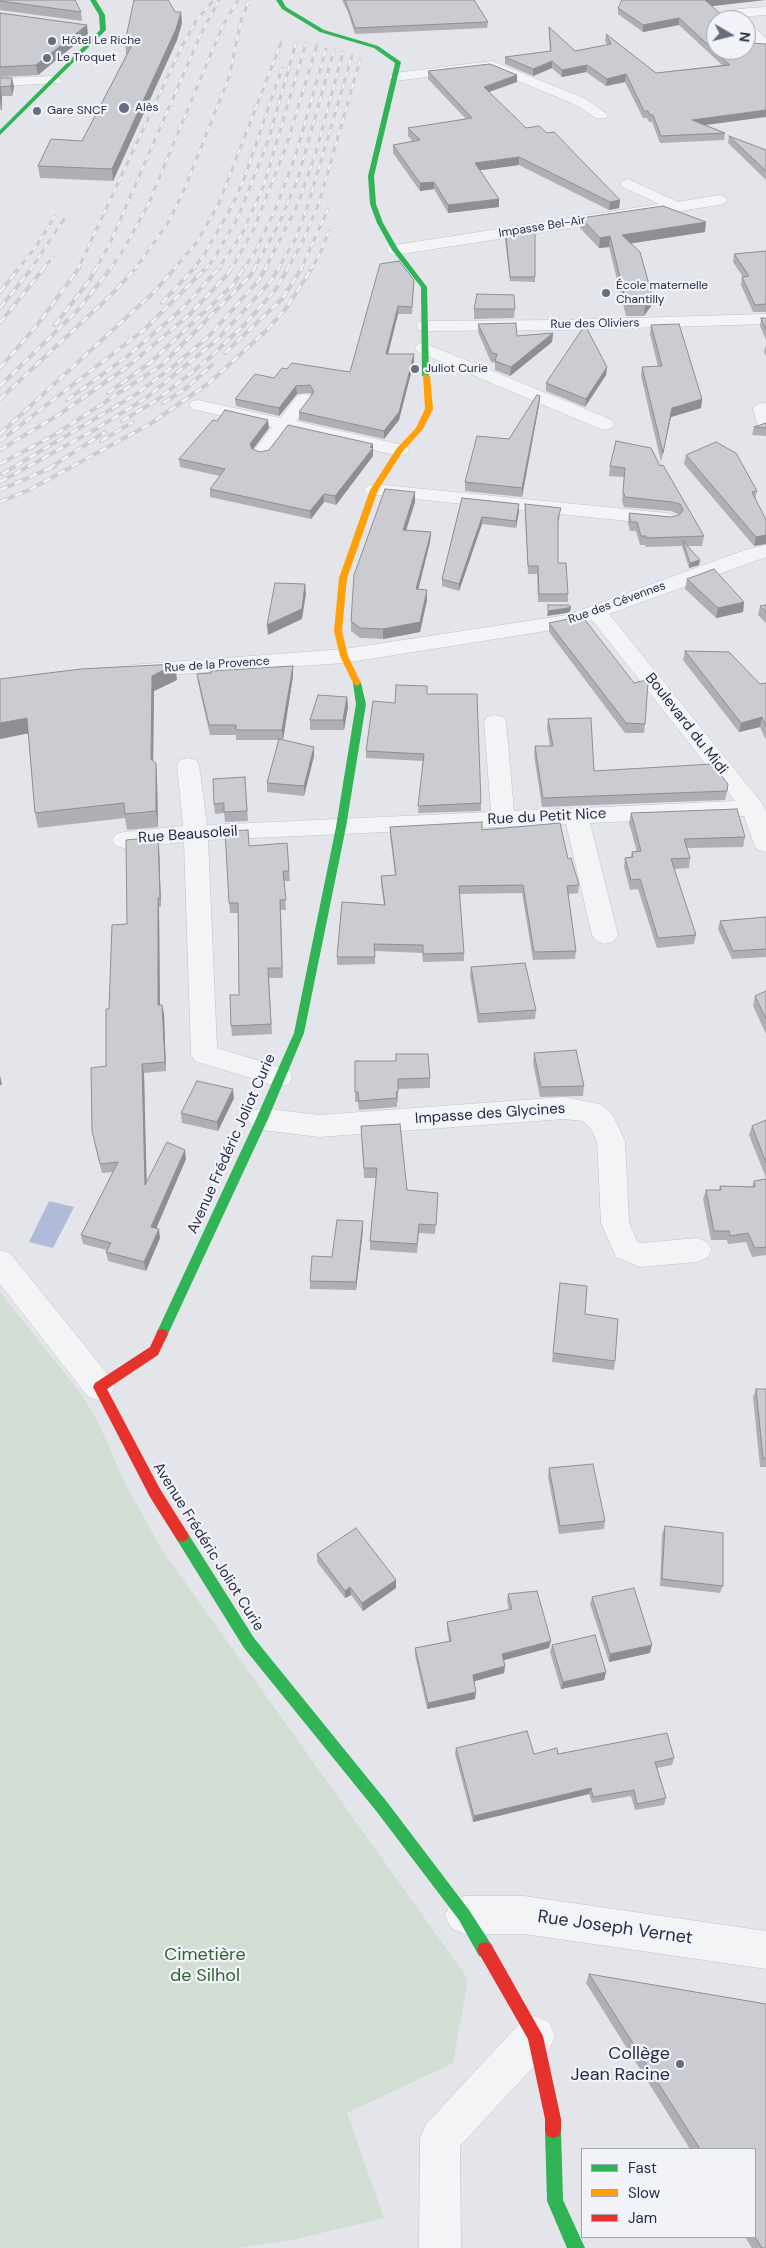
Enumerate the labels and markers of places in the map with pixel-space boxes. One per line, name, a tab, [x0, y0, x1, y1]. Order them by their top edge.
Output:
place label: Hôtel Le Riche	[62, 34, 141, 48]
marker: Hôtel Le Riche	[46, 35, 58, 47]
place label: Le Troquet	[57, 51, 116, 65]
marker: Le Troquet	[41, 52, 53, 64]
marker: Alès	[117, 101, 131, 115]
place label: Alès	[135, 101, 158, 115]
place label: Gare SNCF	[47, 104, 107, 118]
marker: Gare SNCF	[31, 105, 43, 117]
place label: École maternelle Chantilly	[616, 279, 708, 307]
marker: École maternelle Chantilly	[600, 287, 612, 299]
place label: Juliot Curie	[425, 362, 488, 376]
marker: Juliot Curie	[409, 363, 421, 375]
place label: Collège Jean Racine	[570, 2043, 670, 2086]
marker: Collège Jean Racine	[674, 2058, 686, 2070]

